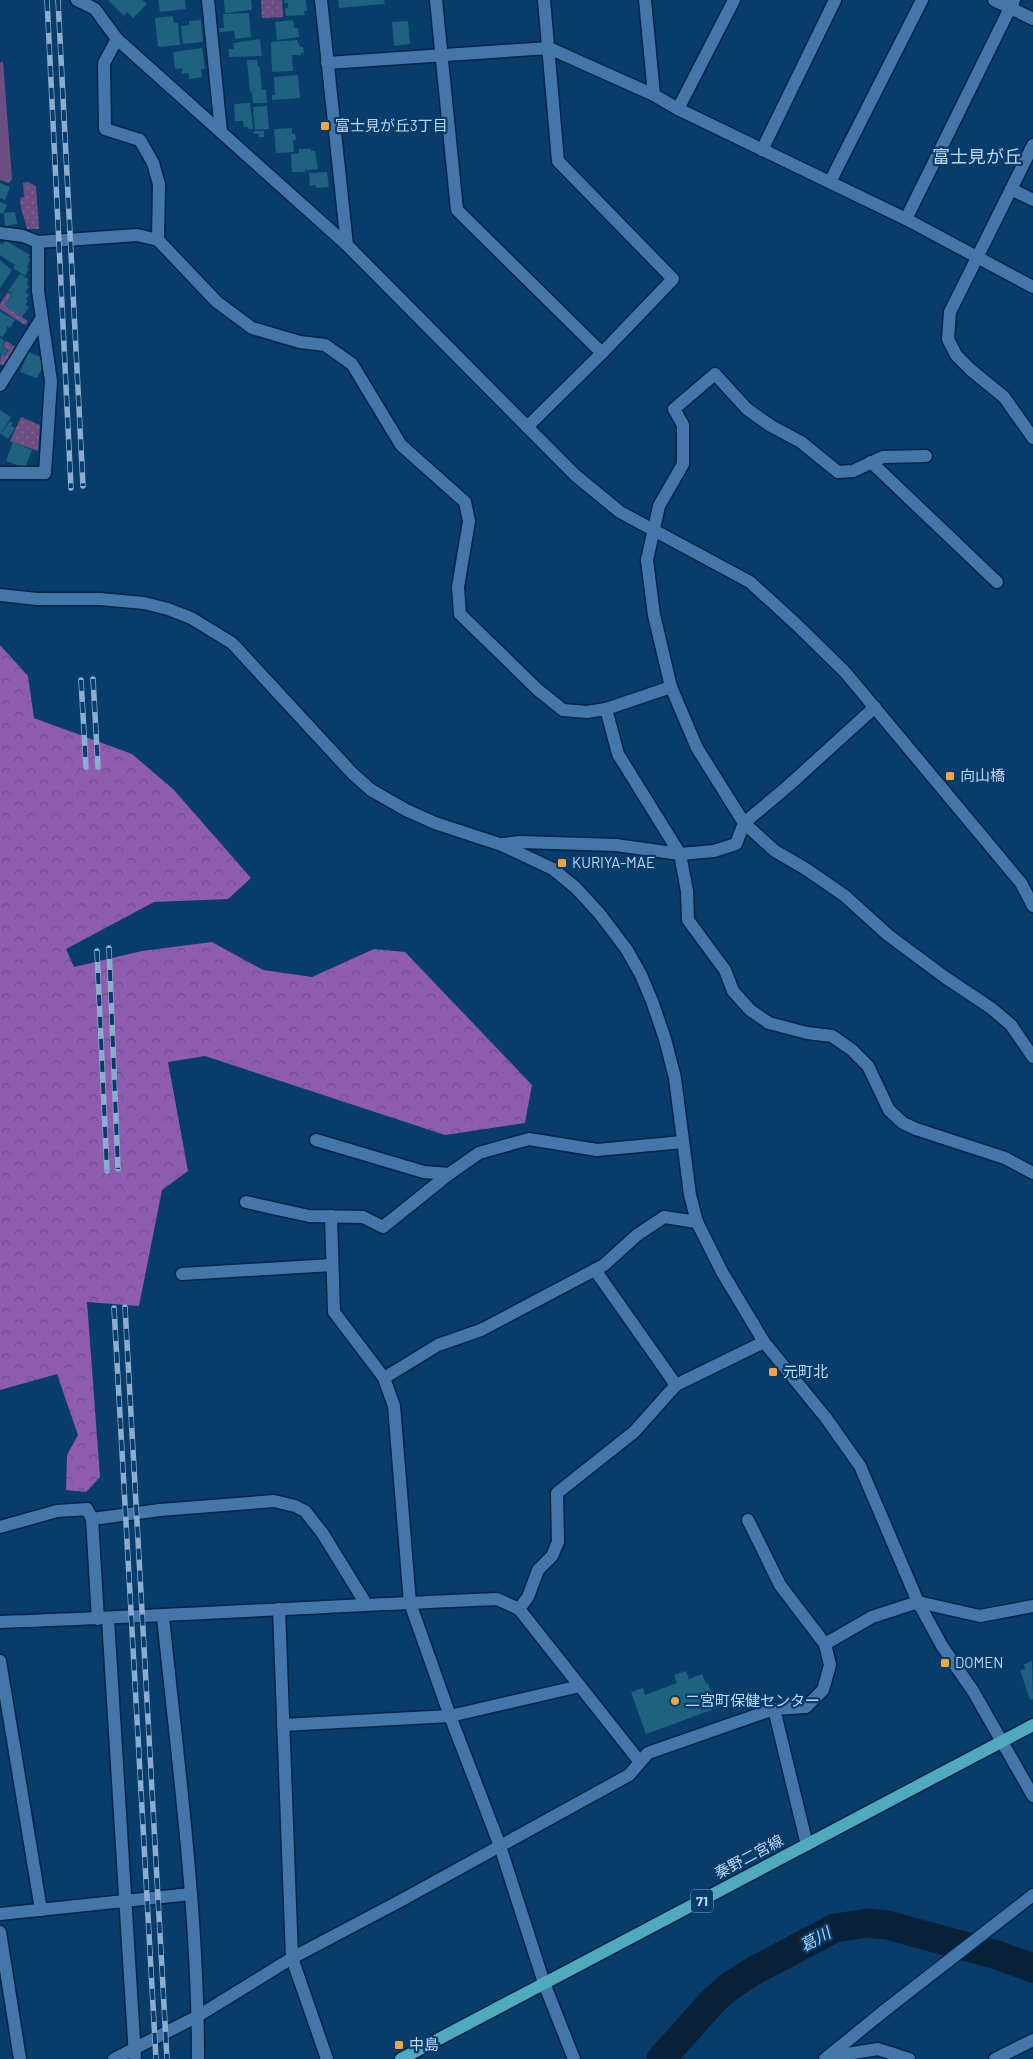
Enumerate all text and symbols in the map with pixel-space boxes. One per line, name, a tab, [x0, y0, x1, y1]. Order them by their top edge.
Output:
place label: 富士見が丘3丁目	[335, 116, 448, 134]
marker: 富士見が丘3丁目	[319, 120, 331, 132]
district label: 富士見が丘	[932, 145, 1022, 167]
place label: 向山橋	[960, 766, 1005, 784]
marker: 向山橋	[944, 770, 956, 782]
place label: KURIYA-MAE	[572, 853, 655, 871]
marker: KURIYA-MAE	[556, 857, 568, 869]
place label: 元町北	[783, 1362, 828, 1380]
marker: 元町北	[767, 1366, 779, 1378]
place label: DOMEN	[955, 1653, 1004, 1671]
marker: DOMEN	[939, 1657, 951, 1669]
place label: 二宮町保健センター	[685, 1691, 820, 1709]
marker: 二宮町保健センター	[669, 1695, 681, 1707]
street label: 秦野二宮線	[711, 1831, 786, 1882]
road number: 71	[691, 1890, 713, 1912]
water label: 葛川	[796, 1922, 835, 1955]
place label: 中島	[409, 2035, 439, 2053]
marker: 中島	[393, 2039, 405, 2051]

